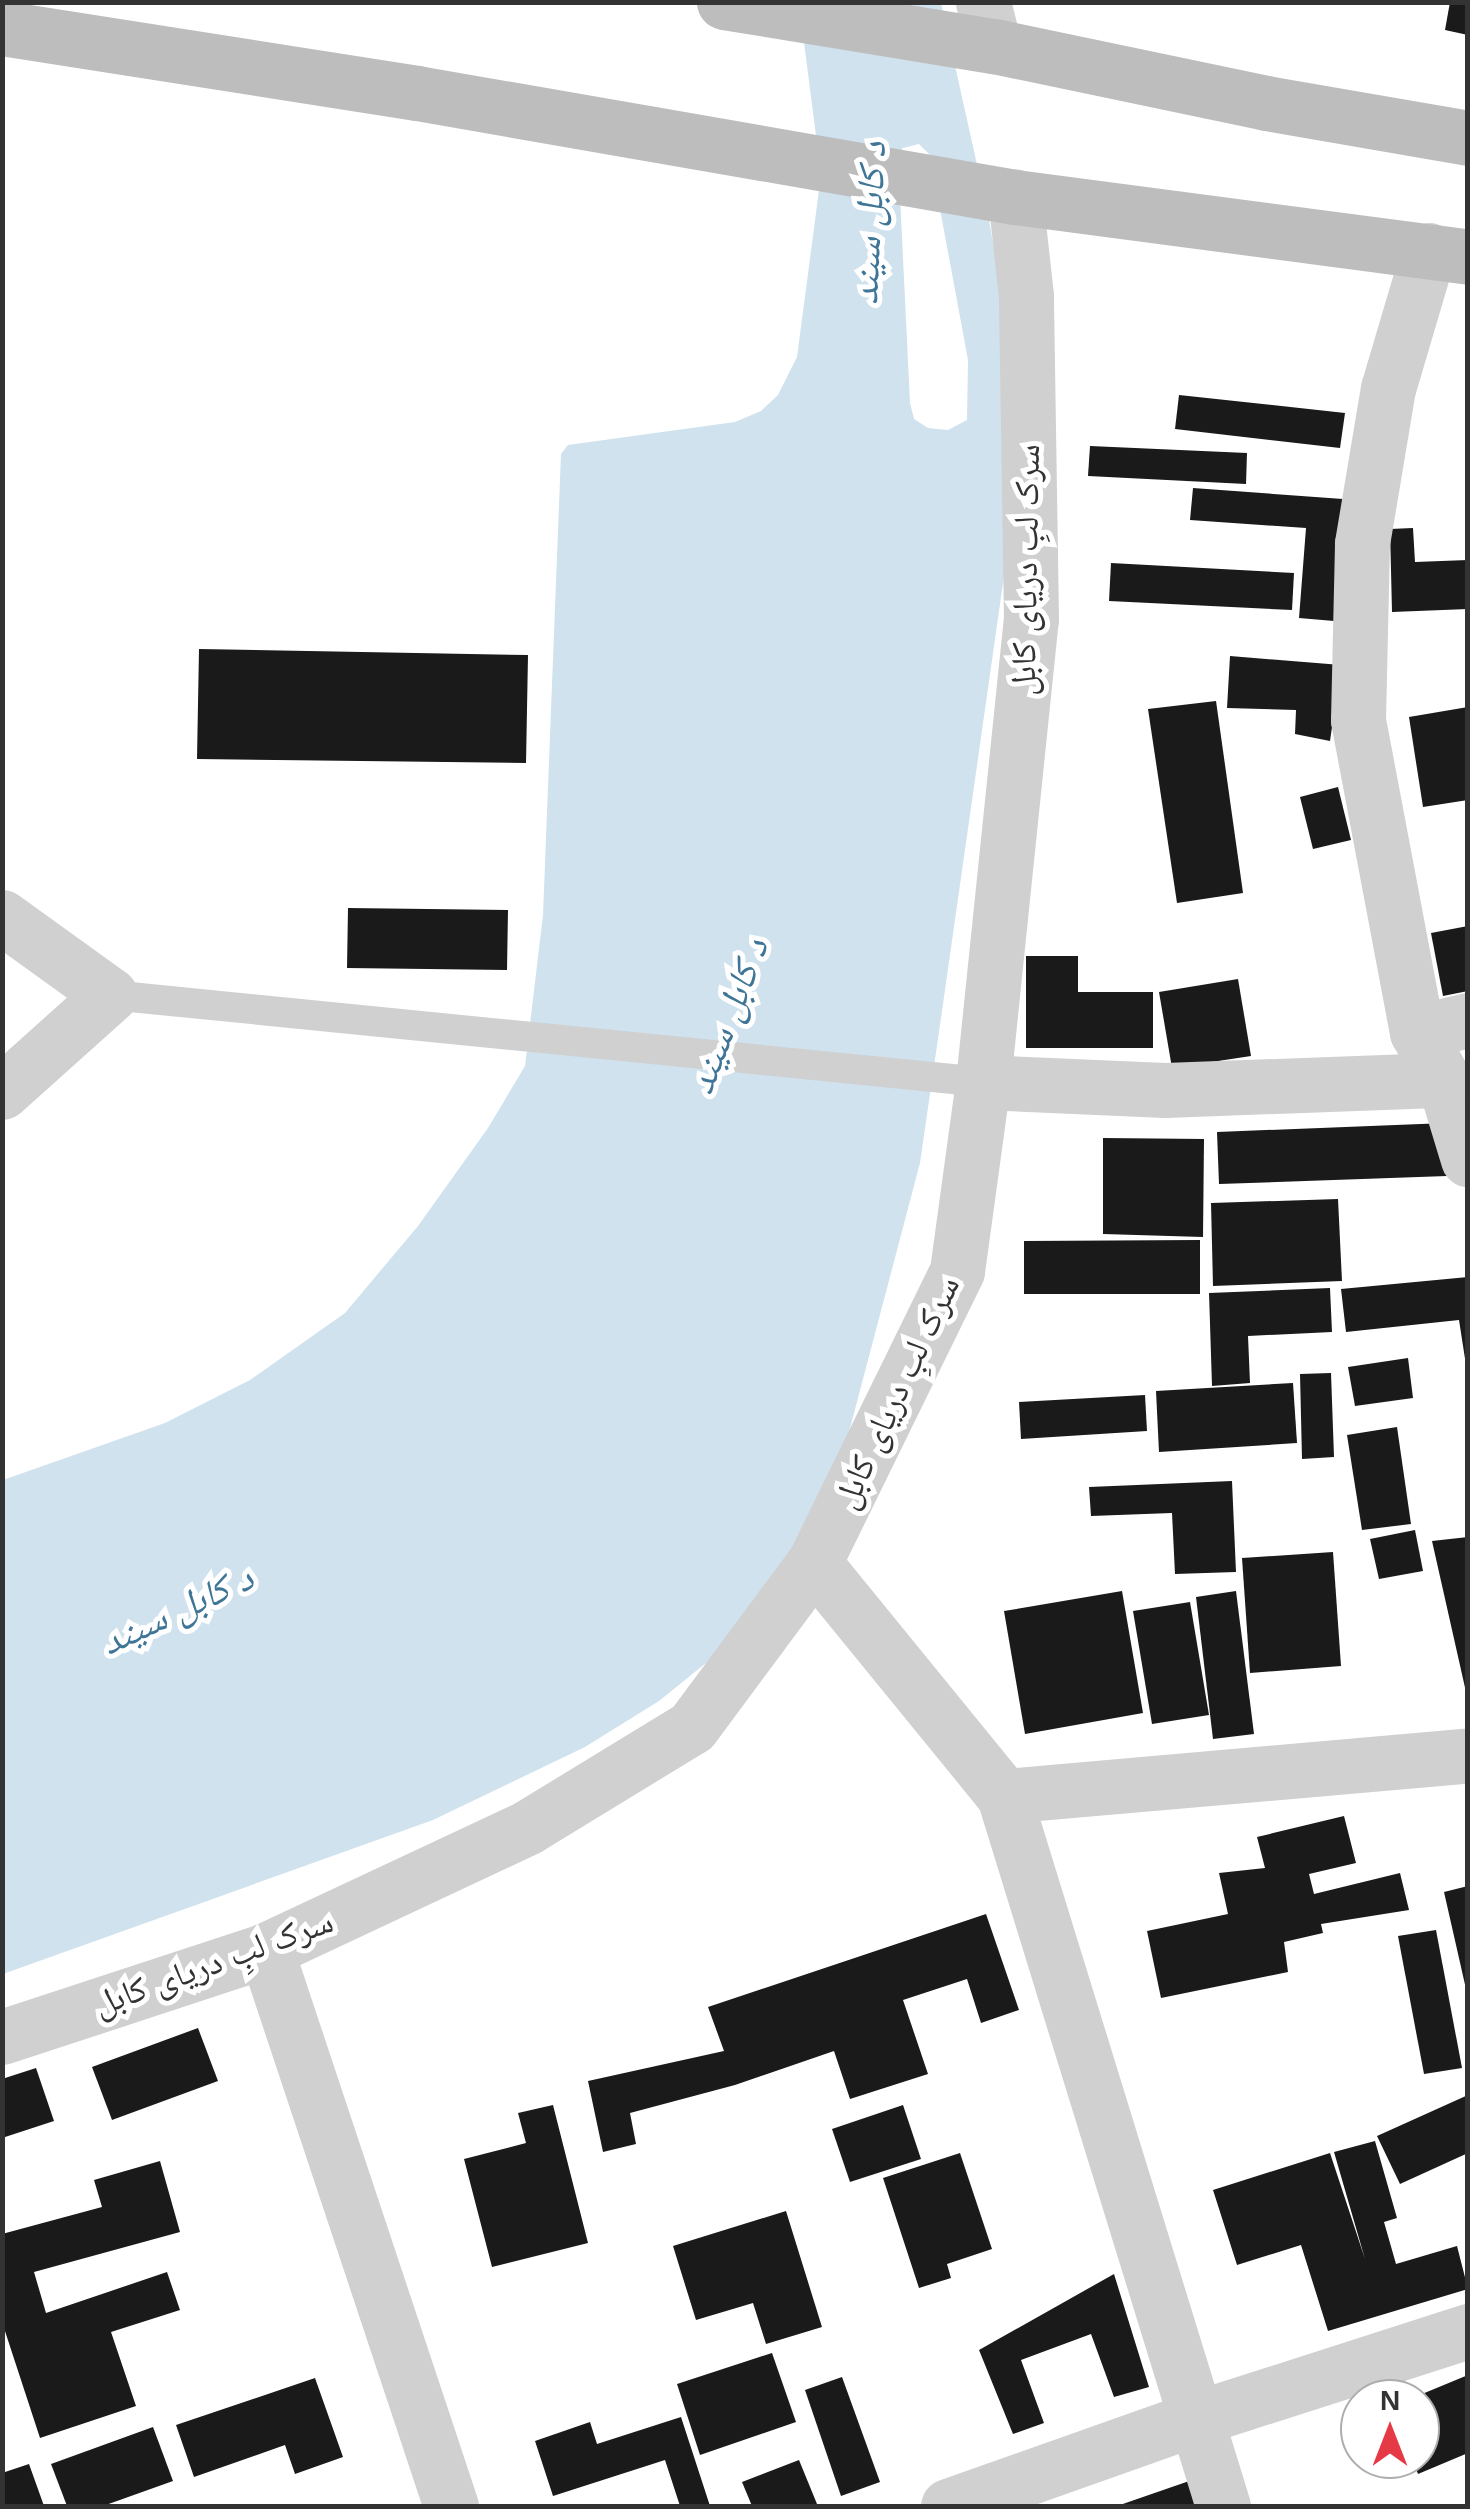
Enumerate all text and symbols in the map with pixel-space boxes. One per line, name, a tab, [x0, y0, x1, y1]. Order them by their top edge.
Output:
water label: د کابل سيند	[842, 140, 896, 306]
street label: سرک لبِ دریای کابل	[1002, 444, 1048, 696]
water label: د کابل سيند	[678, 932, 778, 1100]
street label: سرک لبِ دریای کابل	[824, 1269, 968, 1515]
water label: د کابل سيند	[94, 1555, 260, 1665]
street label: سرک لبِ دریای کابل	[88, 1899, 338, 2025]
north arrow	[1340, 2379, 1440, 2479]
text: N	[1380, 2385, 1400, 2416]

